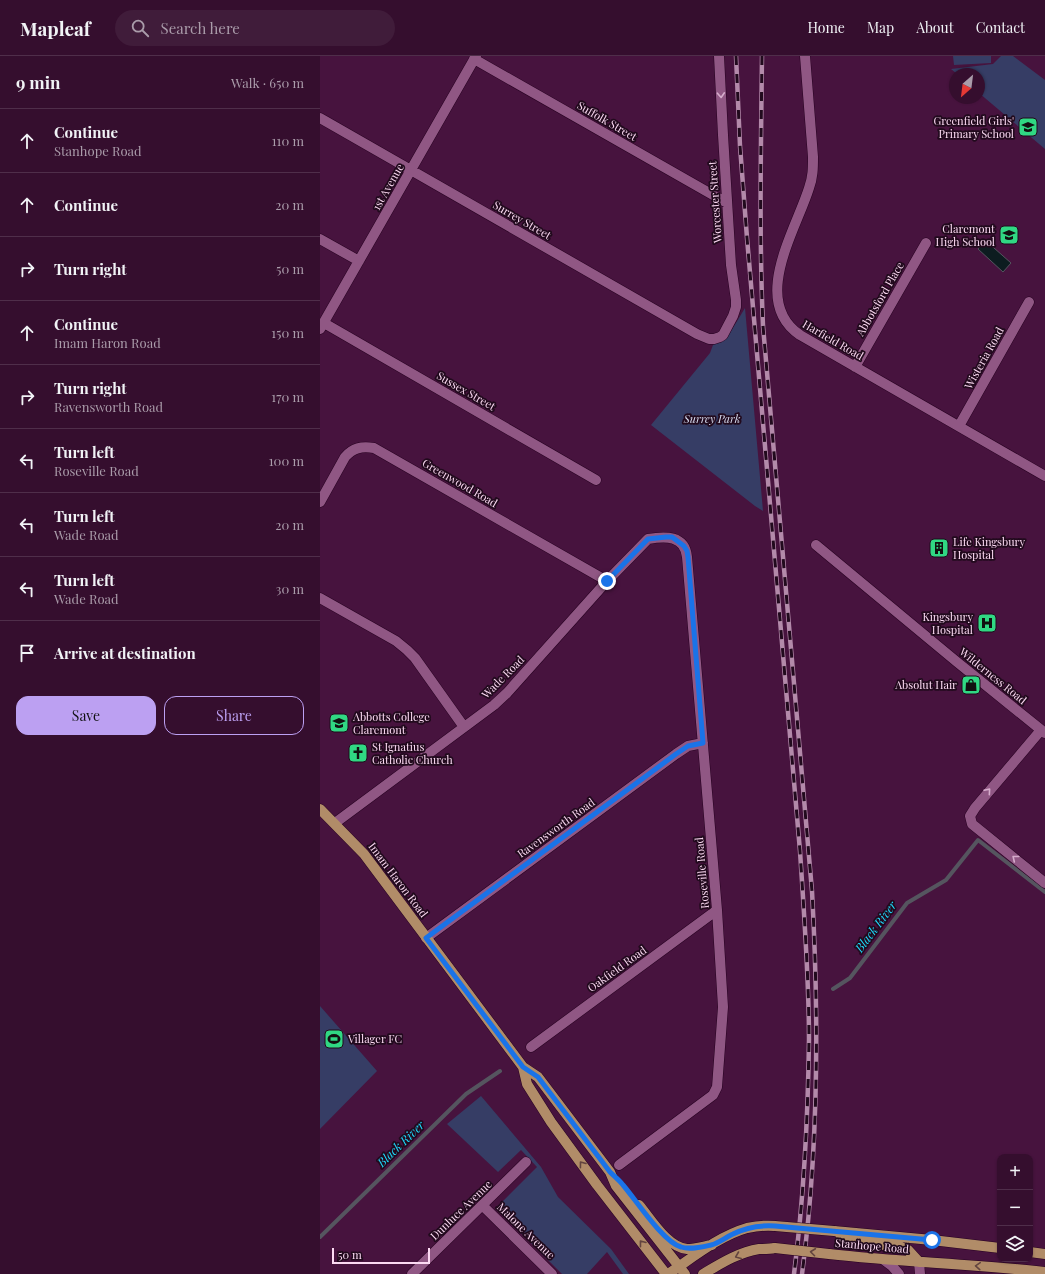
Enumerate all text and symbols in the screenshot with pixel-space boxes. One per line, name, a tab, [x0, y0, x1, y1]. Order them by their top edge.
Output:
search box	[115, 10, 395, 46]
text: Mapleaf	[20, 15, 91, 41]
icon: search	[129, 17, 151, 39]
text: Search here	[161, 18, 240, 38]
text: Home	[807, 18, 845, 37]
text: Map	[867, 18, 894, 37]
text: About	[916, 18, 954, 37]
text: Contact	[976, 18, 1025, 37]
north arrow	[949, 68, 985, 104]
text: 9 min	[16, 71, 61, 93]
text: Walk · 650 m	[231, 74, 304, 91]
one-way arrow	[716, 92, 725, 98]
street label: Suffolk Street	[575, 97, 640, 144]
place label: Greenfield Girls' Primary School	[934, 113, 1014, 141]
school or university icon: Greenfield Girls' Primary School	[1017, 116, 1039, 138]
text: Continue	[54, 122, 118, 142]
icon: ahead	[16, 130, 38, 152]
text: 110 m	[272, 132, 304, 149]
text: Stanhope Road	[54, 142, 142, 159]
street label: 1st Avenue	[368, 160, 407, 213]
street label: Worcester Street	[704, 160, 725, 245]
icon: ahead	[16, 194, 38, 216]
text: Continue	[54, 195, 118, 215]
text: 20 m	[275, 196, 304, 213]
street label: Surrey Street	[490, 197, 554, 242]
place label: Claremont High School	[936, 221, 995, 249]
school or university icon: Claremont High School	[998, 224, 1020, 246]
icon: right	[16, 258, 38, 280]
text: Turn right	[54, 259, 127, 279]
street label: Abbotsford Place	[852, 259, 907, 339]
text: 50 m	[276, 260, 304, 277]
text: Continue	[54, 314, 118, 334]
street label: Harfield Road	[800, 316, 867, 363]
icon: ahead	[16, 322, 38, 344]
text: 150 m	[271, 324, 304, 341]
street label: Wisteria Road	[960, 324, 1007, 392]
text: Imam Haron Road	[54, 334, 161, 351]
street label: Sussex Street	[434, 368, 498, 413]
text: Turn right	[54, 378, 127, 398]
icon: right	[16, 386, 38, 408]
text: 170 m	[271, 388, 304, 405]
text: Ravensworth Road	[54, 398, 163, 415]
park label: Surrey Park	[683, 411, 741, 426]
text: Turn left	[54, 442, 115, 462]
icon: left	[16, 450, 38, 472]
text: 100 m	[269, 452, 304, 469]
street label: Greenwood Road	[420, 455, 501, 511]
text: Roseville Road	[54, 462, 139, 479]
text: Turn left	[54, 506, 115, 526]
icon: left	[16, 514, 38, 536]
text: 20 m	[275, 516, 304, 533]
text: Wade Road	[54, 526, 119, 543]
place label: Life Kingsbury Hospital	[953, 534, 1025, 562]
building icon: Life Kingsbury Hospital	[928, 537, 950, 559]
text: Turn left	[54, 570, 115, 590]
route end	[598, 572, 616, 590]
icon: left	[16, 578, 38, 600]
text: 30 m	[276, 580, 304, 597]
text: Wade Road	[54, 590, 119, 607]
place label: Kingsbury Hospital	[922, 609, 973, 637]
hospital icon: Kingsbury Hospital	[976, 612, 998, 634]
icon: arrive	[16, 642, 38, 664]
text: Arrive at destination	[54, 643, 196, 663]
street label: Wilderness Road	[956, 643, 1031, 708]
street label: Wade Road	[477, 652, 528, 702]
shop icon: Absolut Hair	[960, 674, 982, 696]
place label: Absolut Hair	[894, 677, 957, 692]
button: Save	[16, 696, 156, 735]
button: Share	[164, 696, 304, 735]
place label: Abbotts College Claremont	[352, 709, 430, 737]
school or university icon: Abbotts College Claremont	[328, 712, 350, 734]
place label: St Ignatius Catholic Church	[372, 739, 453, 767]
church icon: St Ignatius Catholic Church	[347, 742, 369, 764]
one-way arrow	[984, 789, 991, 796]
street label: Ravensworth Road	[514, 794, 598, 861]
street label: Roseville Road	[691, 836, 712, 909]
street label: Imam Haron Road	[365, 839, 432, 921]
one-way arrow	[1012, 856, 1019, 863]
water label: Black River	[850, 897, 900, 956]
street label: Oakfield Road	[584, 942, 650, 995]
sports icon: Villager FC	[323, 1028, 345, 1050]
place label: Villager FC	[347, 1031, 402, 1046]
water label: Black River	[373, 1116, 428, 1171]
map controls	[997, 1154, 1033, 1262]
button: +	[997, 1154, 1033, 1190]
one-way arrow	[580, 1161, 587, 1168]
street label: Dunluce Avenue	[427, 1176, 495, 1243]
button: −	[997, 1190, 1033, 1226]
street label: Malone Avenue	[494, 1199, 559, 1262]
button: layers	[997, 1226, 1033, 1262]
route start	[923, 1231, 941, 1249]
street label: Stanhope Road	[834, 1235, 910, 1256]
one-way arrow	[640, 1241, 647, 1248]
scale bar	[332, 1246, 430, 1265]
text: 50 m	[338, 1247, 362, 1262]
one-way arrow	[810, 1248, 816, 1257]
one-way arrow	[734, 1252, 741, 1260]
one-way arrow	[975, 1261, 981, 1270]

